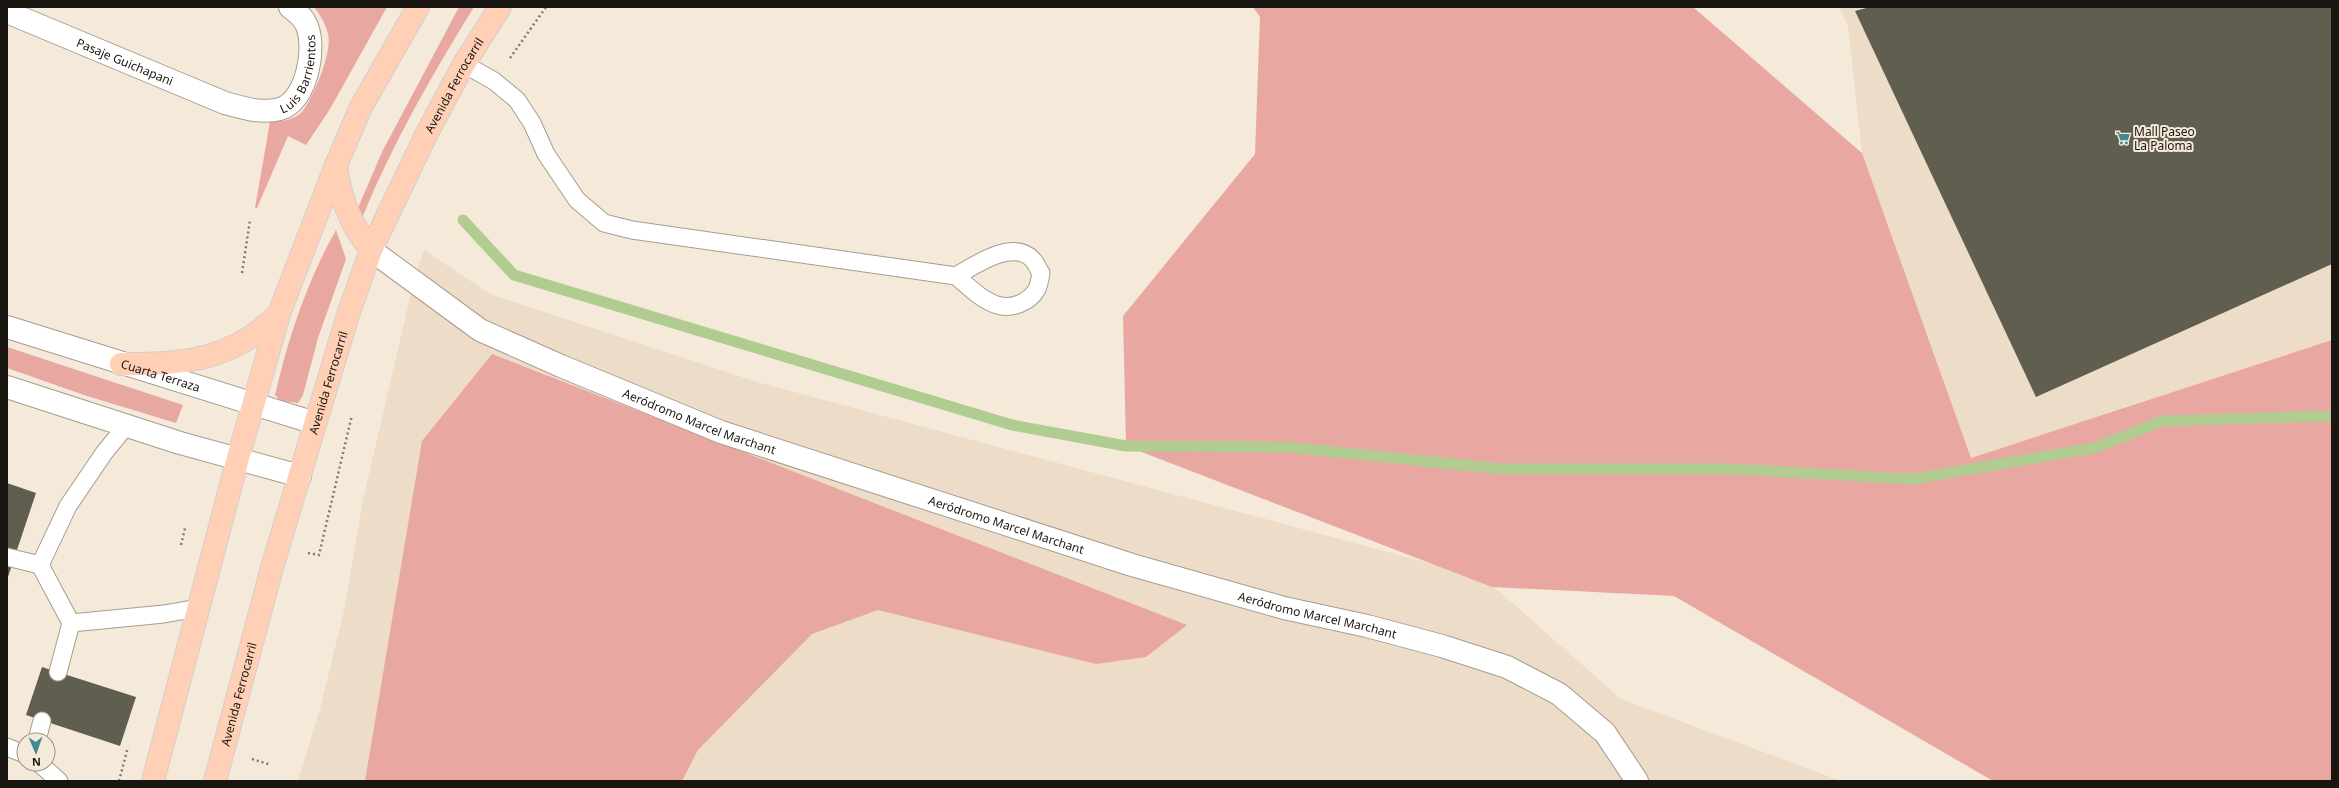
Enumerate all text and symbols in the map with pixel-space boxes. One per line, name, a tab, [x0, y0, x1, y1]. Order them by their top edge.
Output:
street label: Pasaje Guichapani	[74, 34, 176, 89]
street label: Luis Barrientos	[277, 34, 319, 117]
street label: Avenida Ferrocarril	[420, 34, 487, 136]
place label: Mall Paseo La Paloma	[2134, 123, 2195, 154]
supermarket icon: Mall Paseo La Paloma	[2115, 130, 2131, 146]
street label: Avenida Ferrocarril	[304, 329, 351, 436]
street label: Cuarta Terraza	[119, 355, 203, 395]
street label: Aeródromo Marcel Marchant	[620, 384, 779, 458]
street label: Aeródromo Marcel Marchant	[927, 491, 1087, 558]
street label: Aeródromo Marcel Marchant	[1236, 587, 1399, 642]
street label: Avenida Ferrocarril	[216, 640, 260, 748]
north arrow	[16, 732, 56, 772]
text: N	[32, 755, 41, 770]

